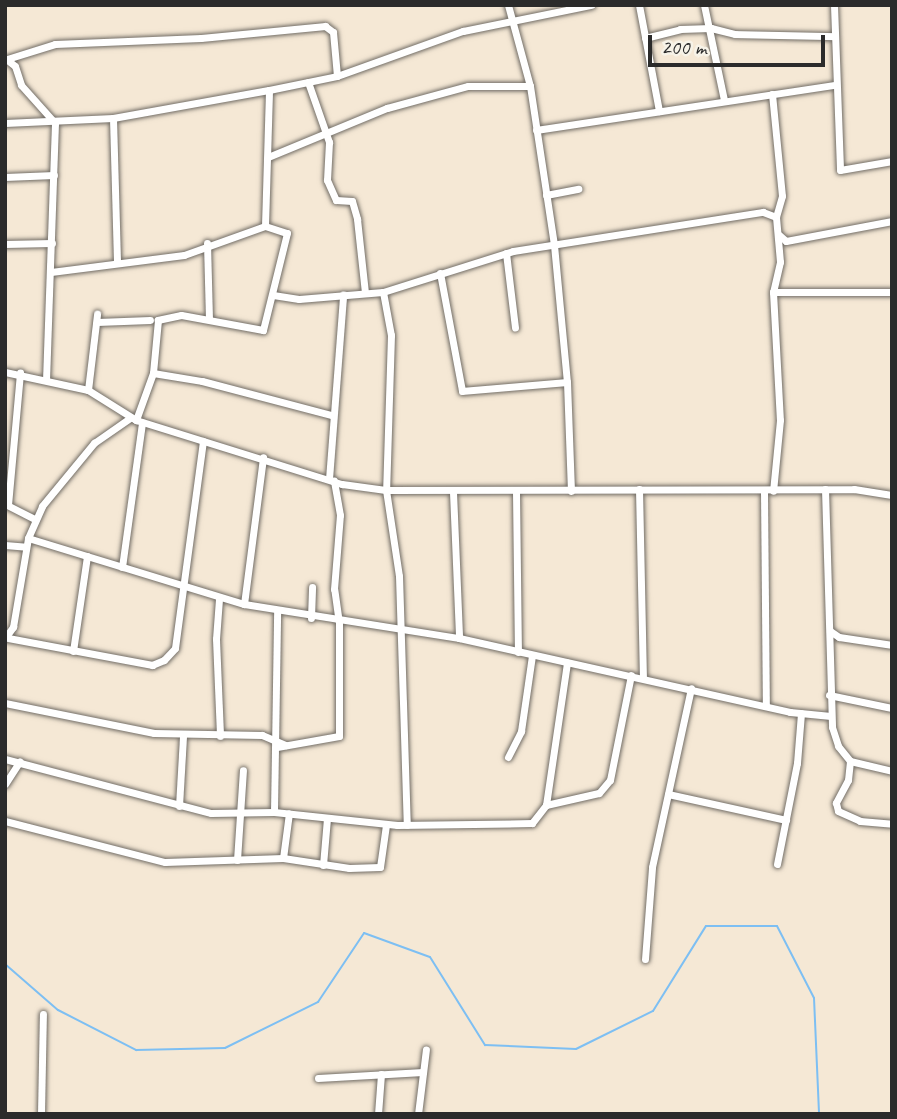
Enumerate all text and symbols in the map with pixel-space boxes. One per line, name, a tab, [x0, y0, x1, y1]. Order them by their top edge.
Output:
scale bar	[652, 21, 829, 65]
text: 200 m	[661, 34, 706, 60]

